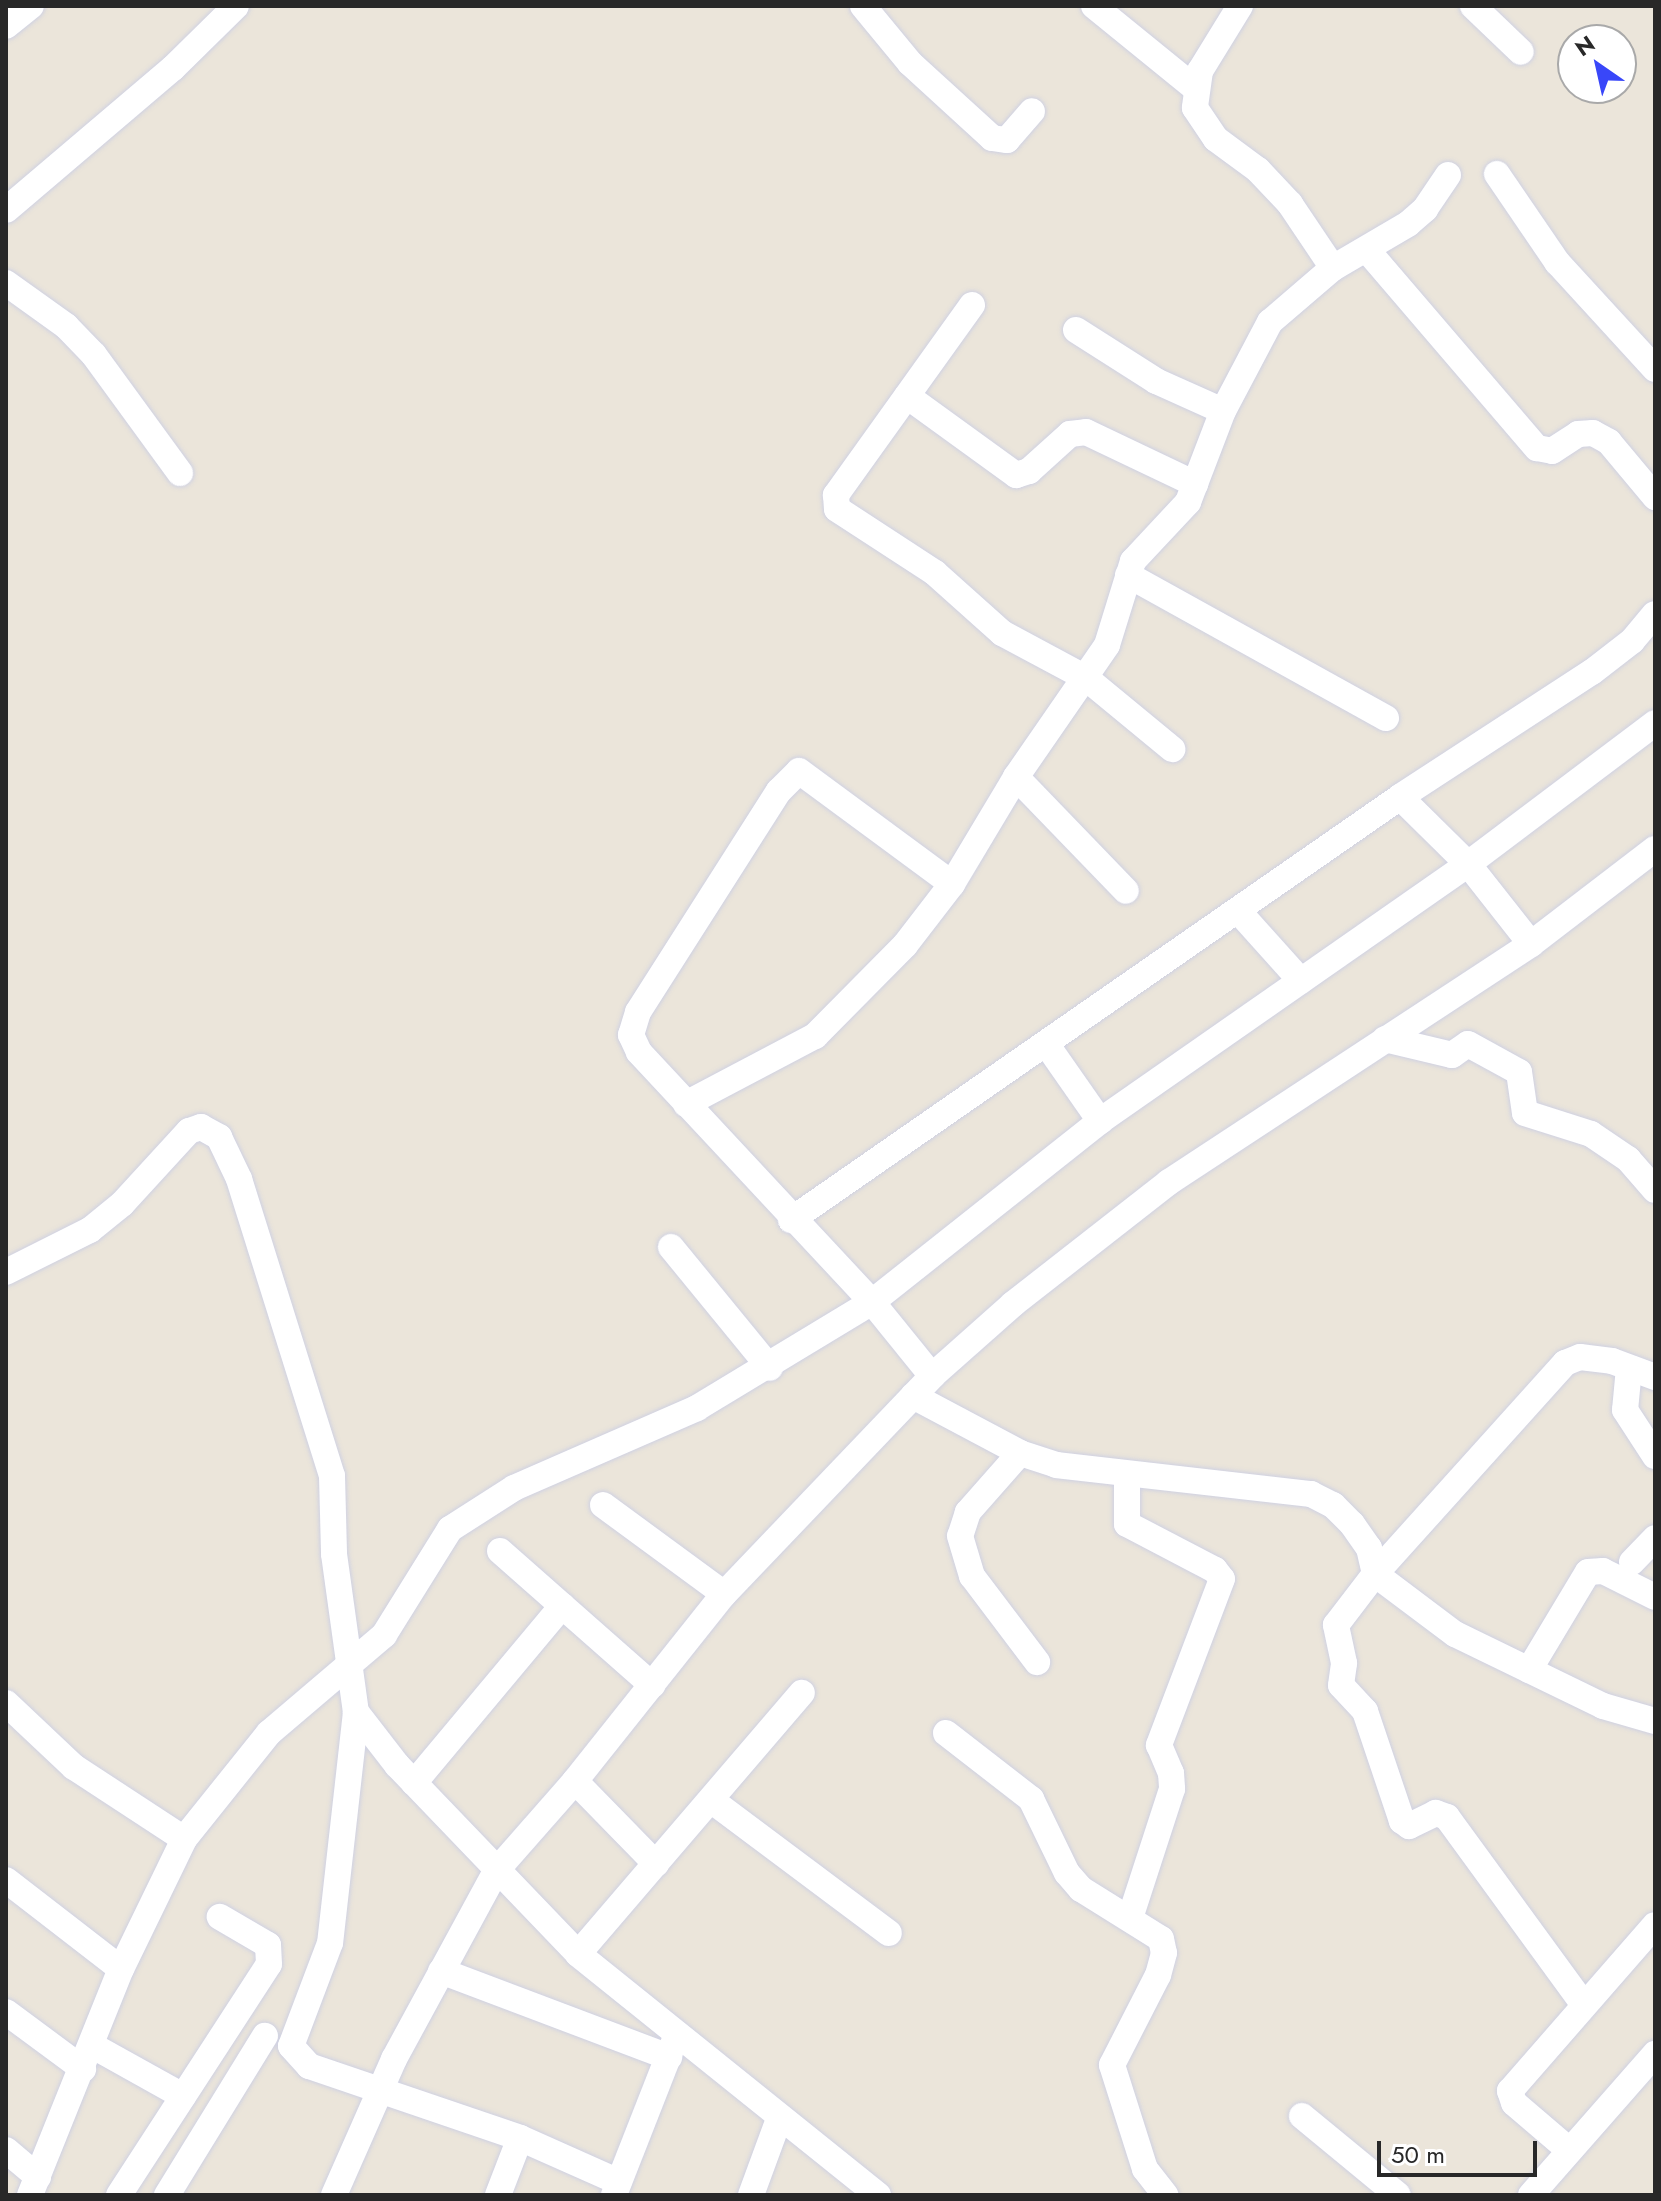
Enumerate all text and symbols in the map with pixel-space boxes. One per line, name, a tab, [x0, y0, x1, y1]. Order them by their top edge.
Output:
north arrow	[1557, 24, 1637, 104]
text: N	[1569, 28, 1601, 64]
scale bar	[1381, 2125, 1541, 2175]
text: 50 m	[1391, 2137, 1445, 2172]

